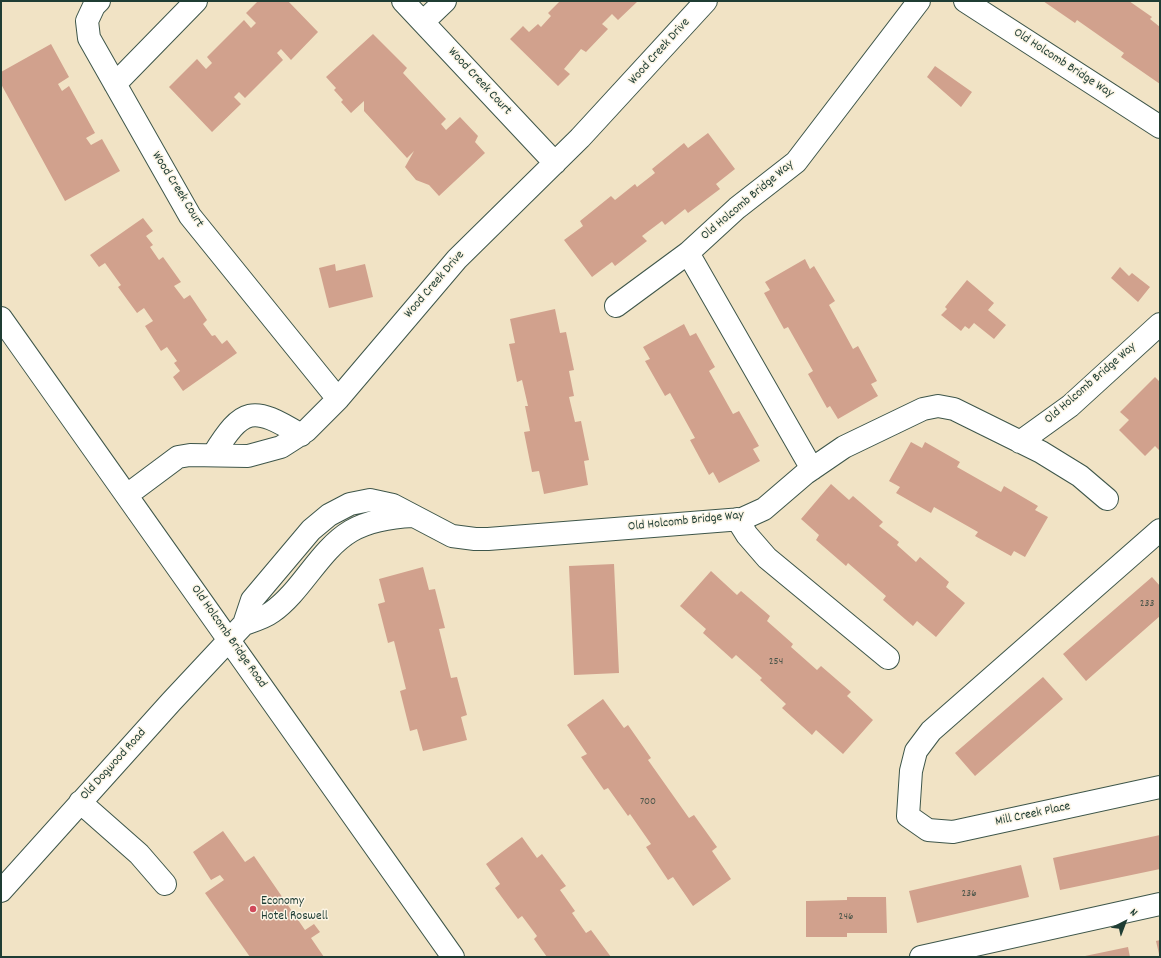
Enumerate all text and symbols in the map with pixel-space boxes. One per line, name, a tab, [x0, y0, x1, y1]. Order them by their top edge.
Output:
street label: Wood Creek Drive	[626, 16, 694, 88]
street label: Old Holcomb Bridge Way	[1010, 26, 1116, 102]
street label: Wood Creek Court	[444, 45, 514, 119]
street label: Wood Creek Court	[147, 149, 207, 231]
street label: Old Holcomb Bridge Way	[698, 158, 798, 244]
street label: Wood Creek Drive	[402, 248, 468, 322]
street label: Old Holcomb Bridge Way	[1042, 340, 1140, 428]
street label: Old Holcomb Bridge Way	[627, 508, 745, 536]
street label: Old Holcomb Bridge Road	[187, 583, 269, 691]
house number: 233	[1140, 597, 1154, 611]
house number: 254	[769, 655, 783, 669]
street label: Old Dogwood Road	[78, 726, 150, 804]
house number: 700	[640, 795, 656, 809]
street label: Mill Creek Place	[994, 799, 1072, 831]
house number: 236	[961, 887, 977, 901]
place label: Economy Hotel Roswell	[261, 894, 328, 925]
north arrow	[1105, 902, 1145, 942]
marker: Economy Hotel Roswell	[248, 904, 258, 914]
text: N	[1126, 905, 1140, 921]
house number: 246	[839, 910, 853, 924]

